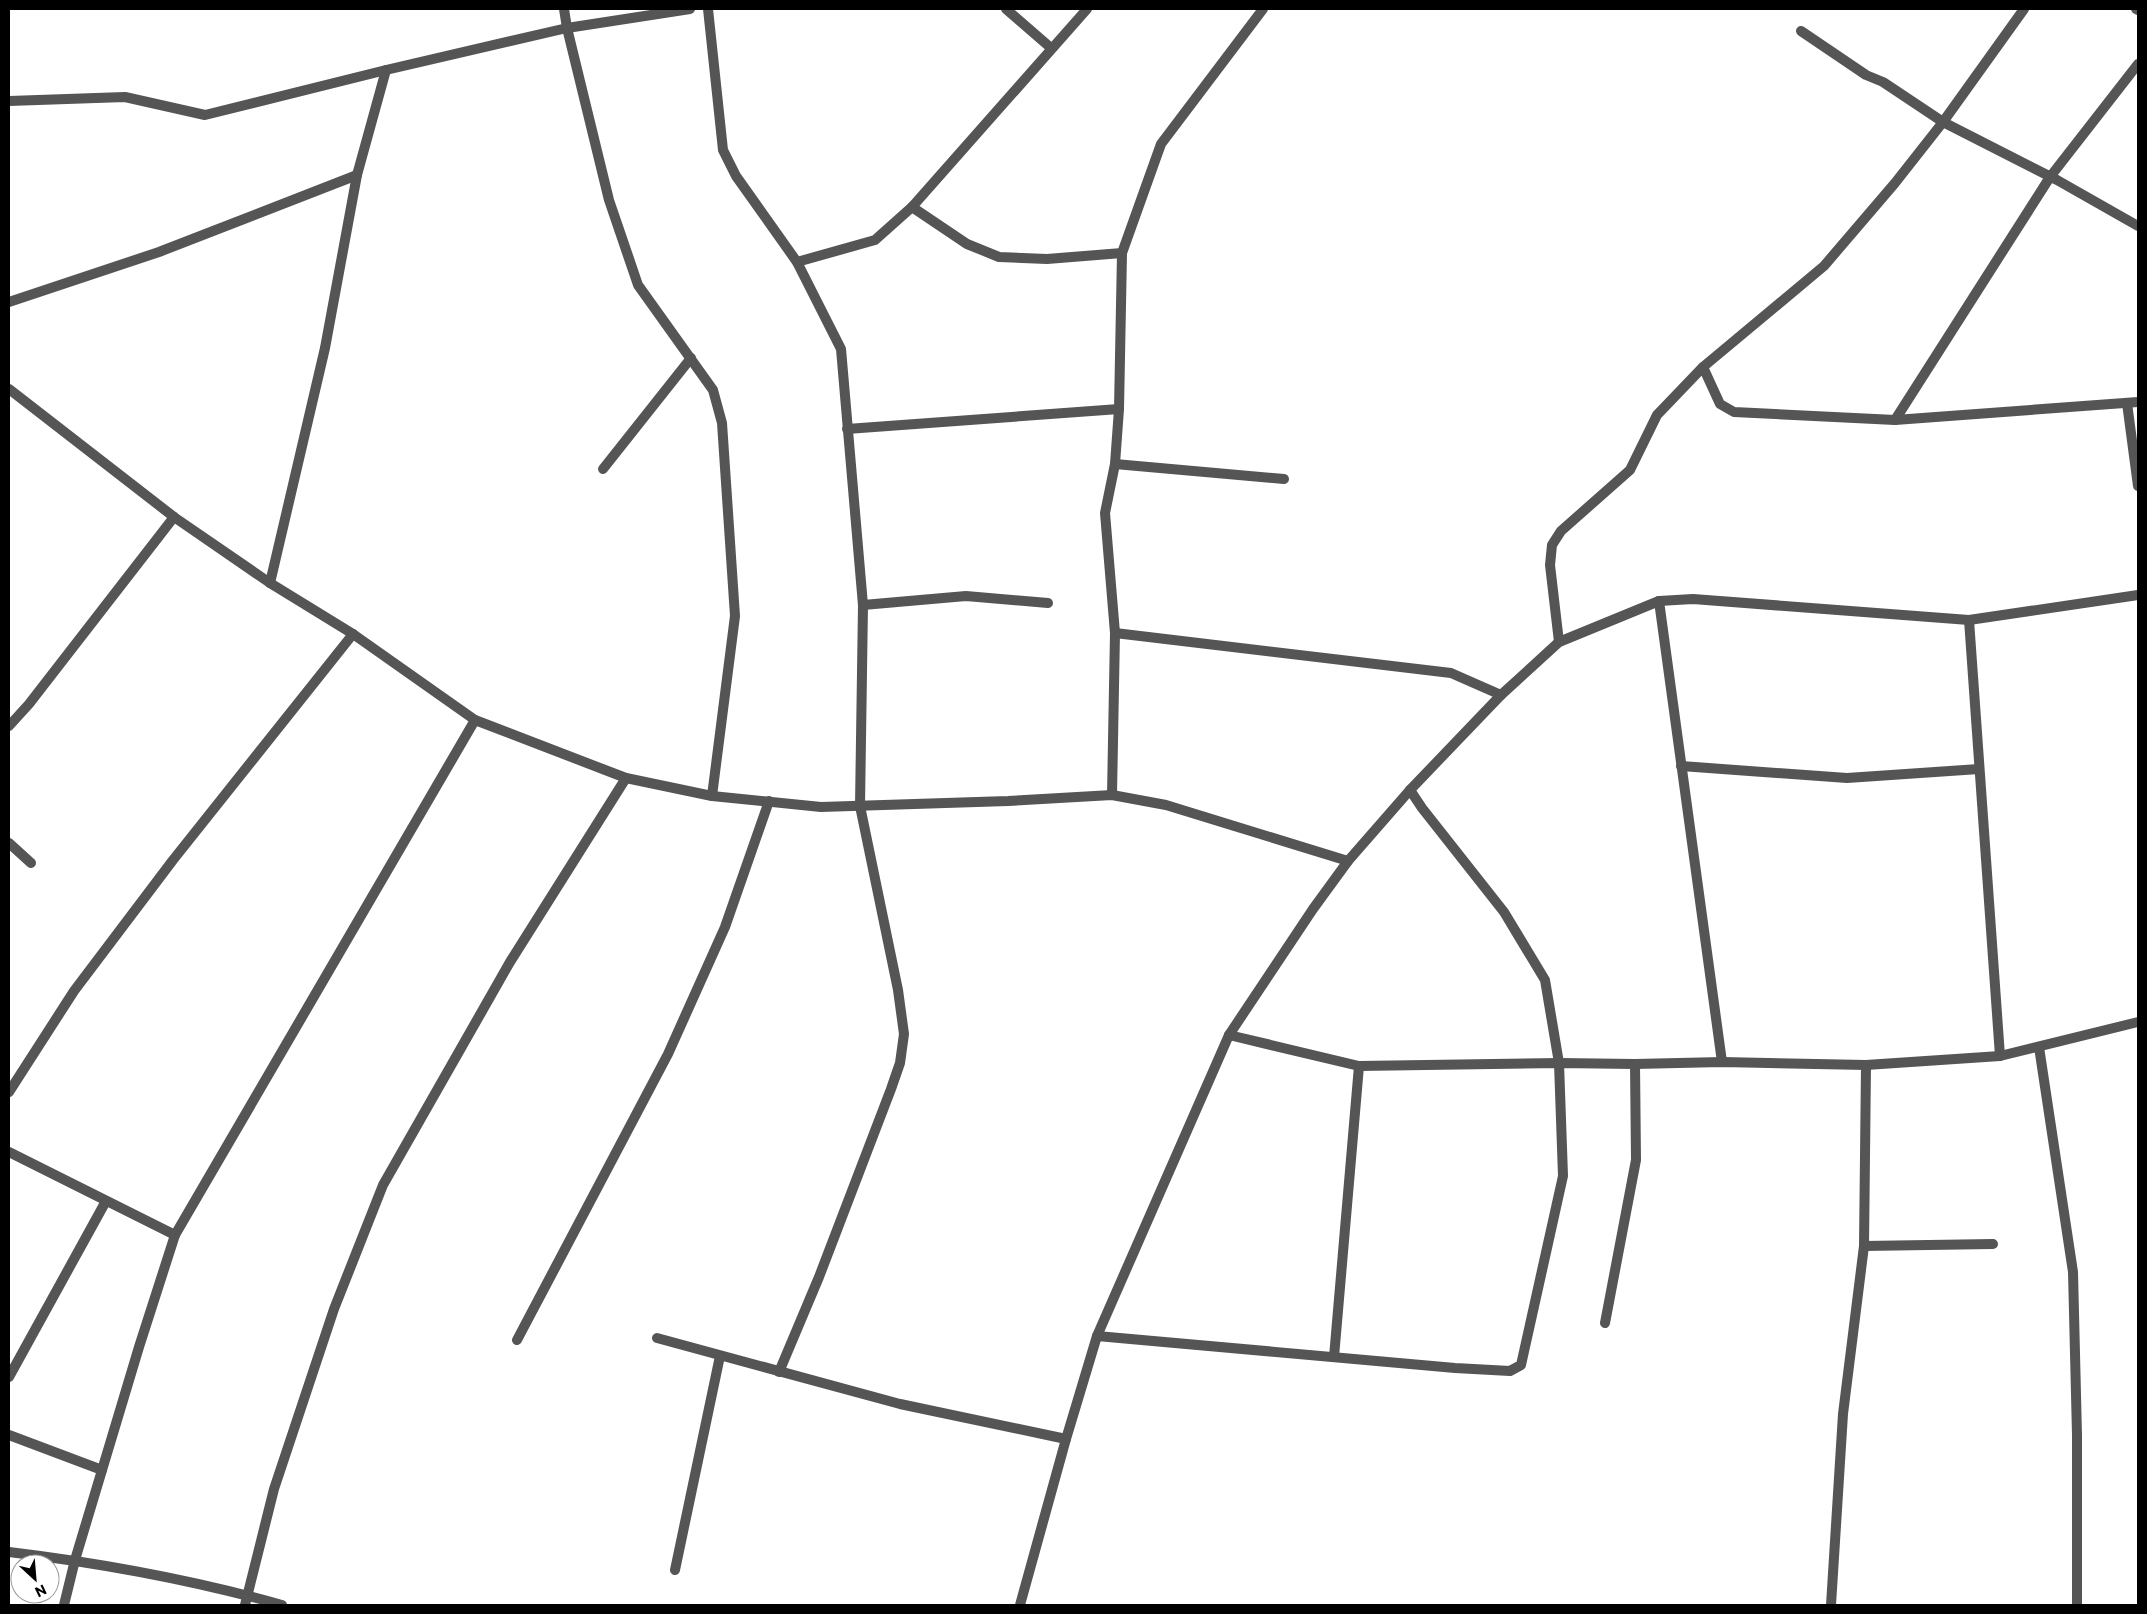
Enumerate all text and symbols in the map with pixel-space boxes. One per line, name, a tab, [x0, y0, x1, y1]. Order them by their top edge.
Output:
north arrow	[10, 1554, 60, 1604]
text: N	[32, 1581, 49, 1601]

